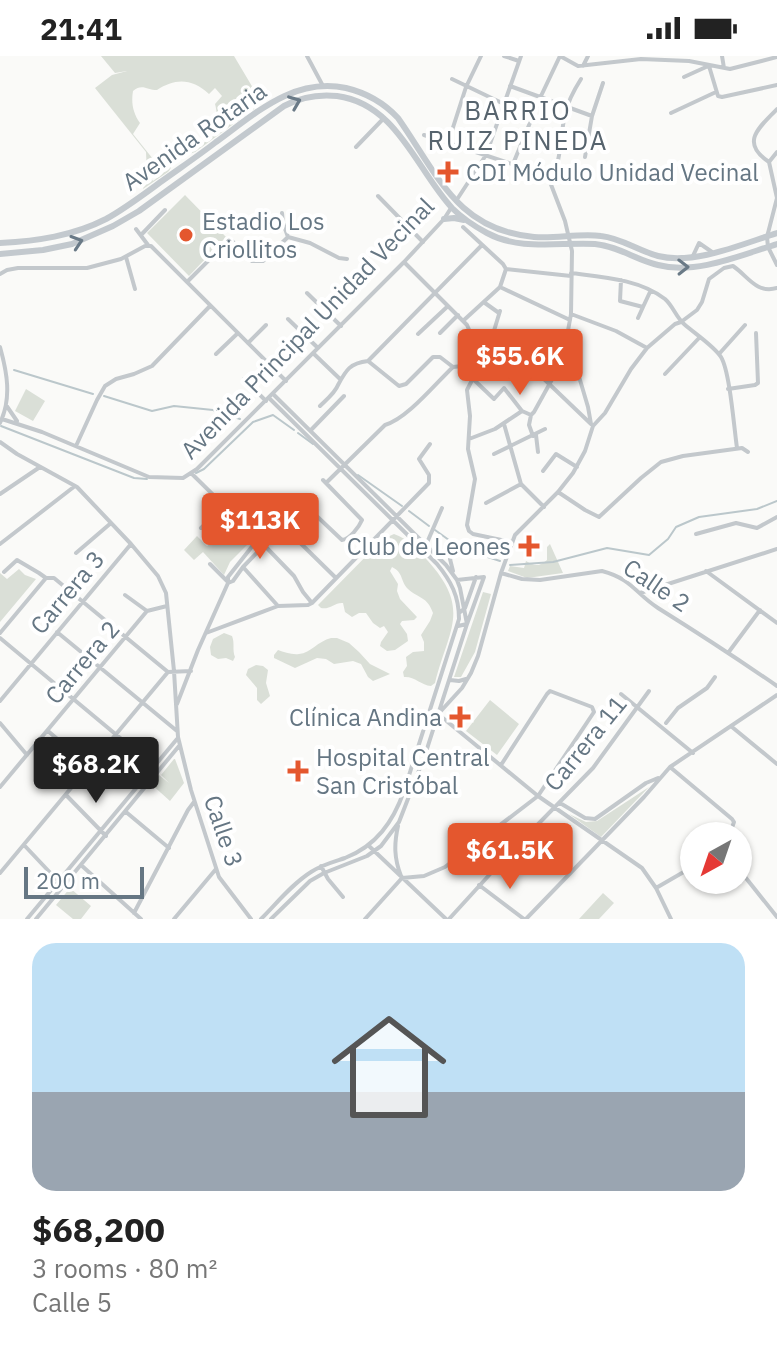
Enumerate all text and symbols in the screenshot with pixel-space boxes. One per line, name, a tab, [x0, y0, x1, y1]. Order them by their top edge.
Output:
text: 21:41	[40, 9, 122, 48]
street label: Avenida Rotaria	[116, 74, 273, 198]
district label: BARRIO RUIZ PINEDA	[427, 93, 609, 157]
one-way arrow	[287, 96, 301, 112]
place label: CDI Módulo Unidad Vecinal	[466, 156, 759, 188]
marker: CDI Módulo Unidad Vecinal	[437, 161, 459, 183]
street label: Avenida Principal Unidad Vecinal	[173, 190, 441, 466]
place label: Estadio Los Criollitos	[202, 205, 325, 265]
marker: Estadio Los Criollitos	[177, 226, 195, 244]
one-way arrow	[69, 235, 83, 251]
one-way arrow	[677, 258, 690, 276]
pin: $55.6K	[455, 329, 585, 397]
text: $55.6K	[476, 338, 564, 372]
pin: $113K	[204, 493, 316, 561]
text: $113K	[220, 502, 300, 536]
place label: Club de Leones	[347, 530, 511, 562]
marker: Club de Leones	[518, 535, 540, 557]
street label: Carrera 3	[23, 543, 111, 641]
street label: Calle 2	[617, 551, 697, 619]
street label: Carrera 2	[38, 613, 126, 711]
street label: Carrera 11	[537, 688, 633, 798]
place label: Clínica Andina	[289, 701, 442, 733]
marker: Clínica Andina	[449, 706, 471, 728]
pin: $68.2K	[31, 737, 161, 805]
place label: Hospital Central San Cristóbal	[316, 741, 490, 801]
text: $68.2K	[52, 746, 140, 780]
marker: Hospital Central San Cristóbal	[287, 760, 309, 782]
street label: Calle 3	[197, 791, 251, 871]
north arrow	[680, 822, 752, 894]
map controls	[680, 822, 752, 894]
pin: $61.5K	[445, 823, 575, 891]
text: $61.5K	[466, 832, 554, 866]
scale bar	[24, 863, 144, 899]
text: 200 m	[36, 866, 100, 895]
icon: home	[317, 995, 461, 1139]
text: $68,200	[32, 1207, 165, 1251]
text: 3 rooms · 80 m²	[32, 1251, 217, 1285]
text: Calle 5	[32, 1285, 112, 1319]

